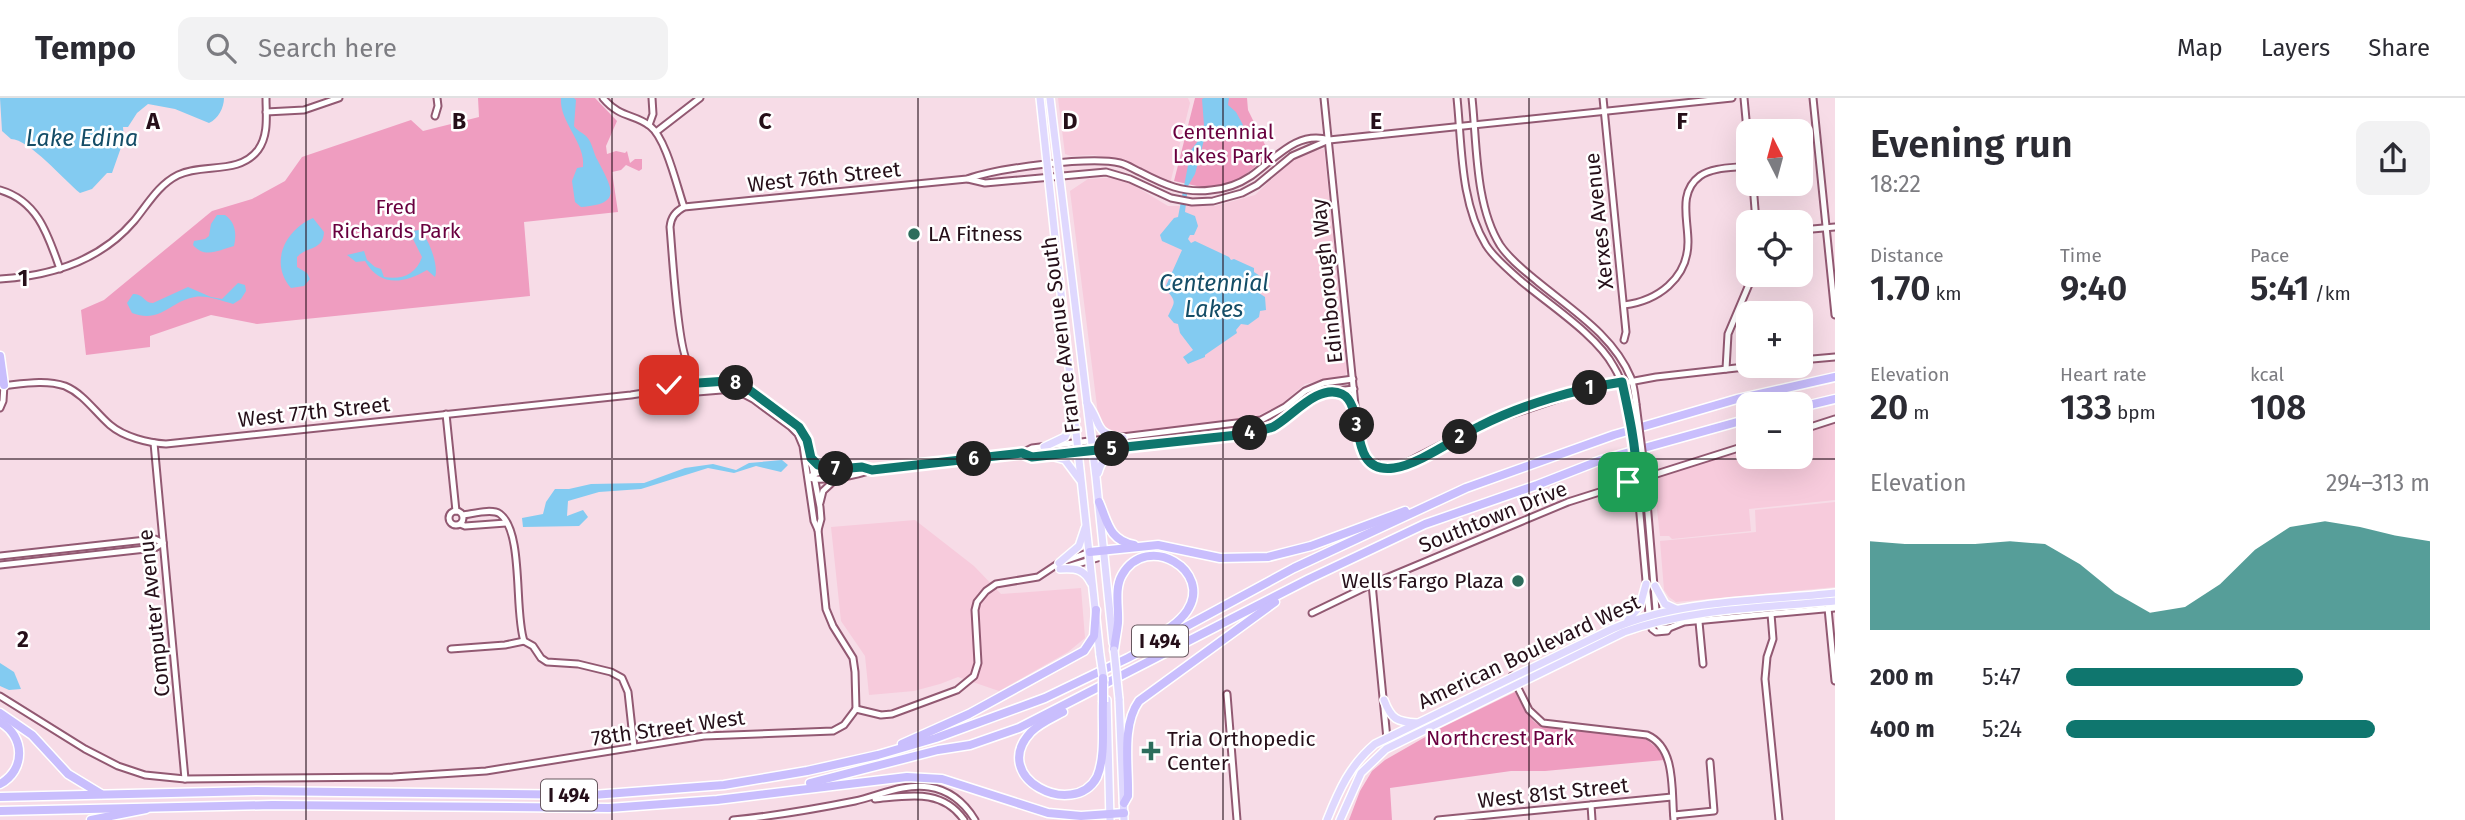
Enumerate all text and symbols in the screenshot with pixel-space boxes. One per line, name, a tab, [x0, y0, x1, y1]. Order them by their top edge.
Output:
search box	[178, 17, 668, 80]
text: Tempo	[35, 28, 136, 68]
icon: search	[202, 29, 240, 67]
text: Search here	[258, 33, 397, 64]
text: Map	[2177, 34, 2223, 62]
text: Layers	[2261, 34, 2330, 62]
text: Share	[2368, 34, 2430, 62]
text: A	[145, 107, 160, 135]
text: B	[452, 107, 466, 135]
text: C	[758, 107, 772, 135]
text: D	[1063, 107, 1078, 135]
text: E	[1370, 107, 1382, 135]
text: F	[1676, 107, 1688, 135]
park label: Centennial Lakes Park	[1172, 119, 1274, 169]
north arrow	[1736, 119, 1813, 196]
map controls	[1736, 119, 1813, 469]
text: Evening run	[1870, 121, 2073, 167]
button: share	[2356, 121, 2430, 195]
water label: Lake Edina	[26, 124, 138, 152]
street label: Xerxes Avenue	[1579, 151, 1619, 291]
street label: West 76th Street	[746, 156, 902, 198]
text: 18:22	[1870, 170, 1921, 198]
park label: Fred Richards Park	[331, 194, 461, 244]
street label: Edinborough Way	[1305, 197, 1349, 365]
button: locate	[1736, 210, 1813, 287]
place label: LA Fitness	[928, 221, 1022, 247]
marker: LA Fitness	[906, 226, 922, 242]
street label: France Avenue South	[1036, 235, 1086, 435]
text: Distance	[1870, 244, 1944, 267]
text: Time	[2060, 244, 2102, 267]
text: Pace	[2250, 244, 2289, 267]
text: 1	[18, 264, 28, 292]
text: 1.70	[1870, 267, 1930, 309]
text: 9:40	[2060, 267, 2127, 309]
text: 5:41	[2250, 267, 2310, 309]
water label: Centennial Lakes	[1159, 269, 1269, 323]
text: km	[1930, 282, 1961, 305]
text: /km	[2310, 282, 2351, 305]
button: +	[1736, 301, 1813, 378]
pin	[639, 355, 699, 415]
text: Elevation	[1870, 363, 1950, 386]
text: Heart rate	[2060, 363, 2147, 386]
text: kcal	[2250, 363, 2284, 386]
icon: check	[650, 366, 688, 404]
pin: 8	[718, 366, 754, 400]
pin: 1	[1572, 370, 1608, 406]
text: 8	[730, 371, 741, 394]
text: 1	[1585, 376, 1594, 399]
text: 20	[1870, 386, 1908, 428]
text: 133	[2060, 386, 2112, 428]
text: 108	[2250, 386, 2306, 428]
street label: West 77th Street	[237, 391, 392, 433]
button: −	[1736, 392, 1813, 469]
text: m	[1908, 401, 1930, 424]
text: bpm	[2112, 401, 2156, 424]
pin: 3	[1340, 408, 1374, 442]
text: 3	[1352, 413, 1361, 436]
pin: 4	[1232, 416, 1268, 450]
pin: 2	[1442, 420, 1478, 454]
text: 4	[1244, 421, 1255, 444]
text: 2	[1455, 425, 1464, 448]
pin: 5	[1094, 432, 1130, 466]
text: 5	[1106, 437, 1117, 460]
pin: 6	[956, 442, 992, 476]
text: 6	[968, 447, 979, 470]
pin: 7	[818, 452, 854, 486]
pin	[1598, 452, 1658, 512]
text: 7	[831, 457, 840, 480]
icon: arrive	[1609, 463, 1647, 501]
text: Elevation	[1870, 469, 1966, 497]
text: 294–313 m	[2326, 469, 2430, 497]
street label: Southtown Drive	[1415, 475, 1571, 559]
street label: Computer Avenue	[132, 528, 176, 698]
place label: Wells Fargo Plaza	[1341, 568, 1504, 594]
marker: Wells Fargo Plaza	[1510, 573, 1526, 589]
street label: American Boulevard West	[1414, 589, 1645, 715]
text: 2	[17, 625, 29, 653]
road number: I 494	[1132, 626, 1188, 656]
text: 200 m	[1870, 663, 1934, 691]
text: 5:47	[1982, 663, 2021, 691]
street label: 78th Street West	[590, 704, 747, 752]
text: 400 m	[1870, 715, 1935, 743]
text: 5:24	[1982, 715, 2022, 743]
park label: Northcrest Park	[1426, 725, 1574, 751]
place label: Tria Orthopedic Center	[1167, 726, 1315, 776]
marker: Tria Orthopedic Center	[1141, 741, 1161, 761]
street label: West 81st Street	[1476, 772, 1630, 814]
road number: I 494	[541, 780, 597, 810]

